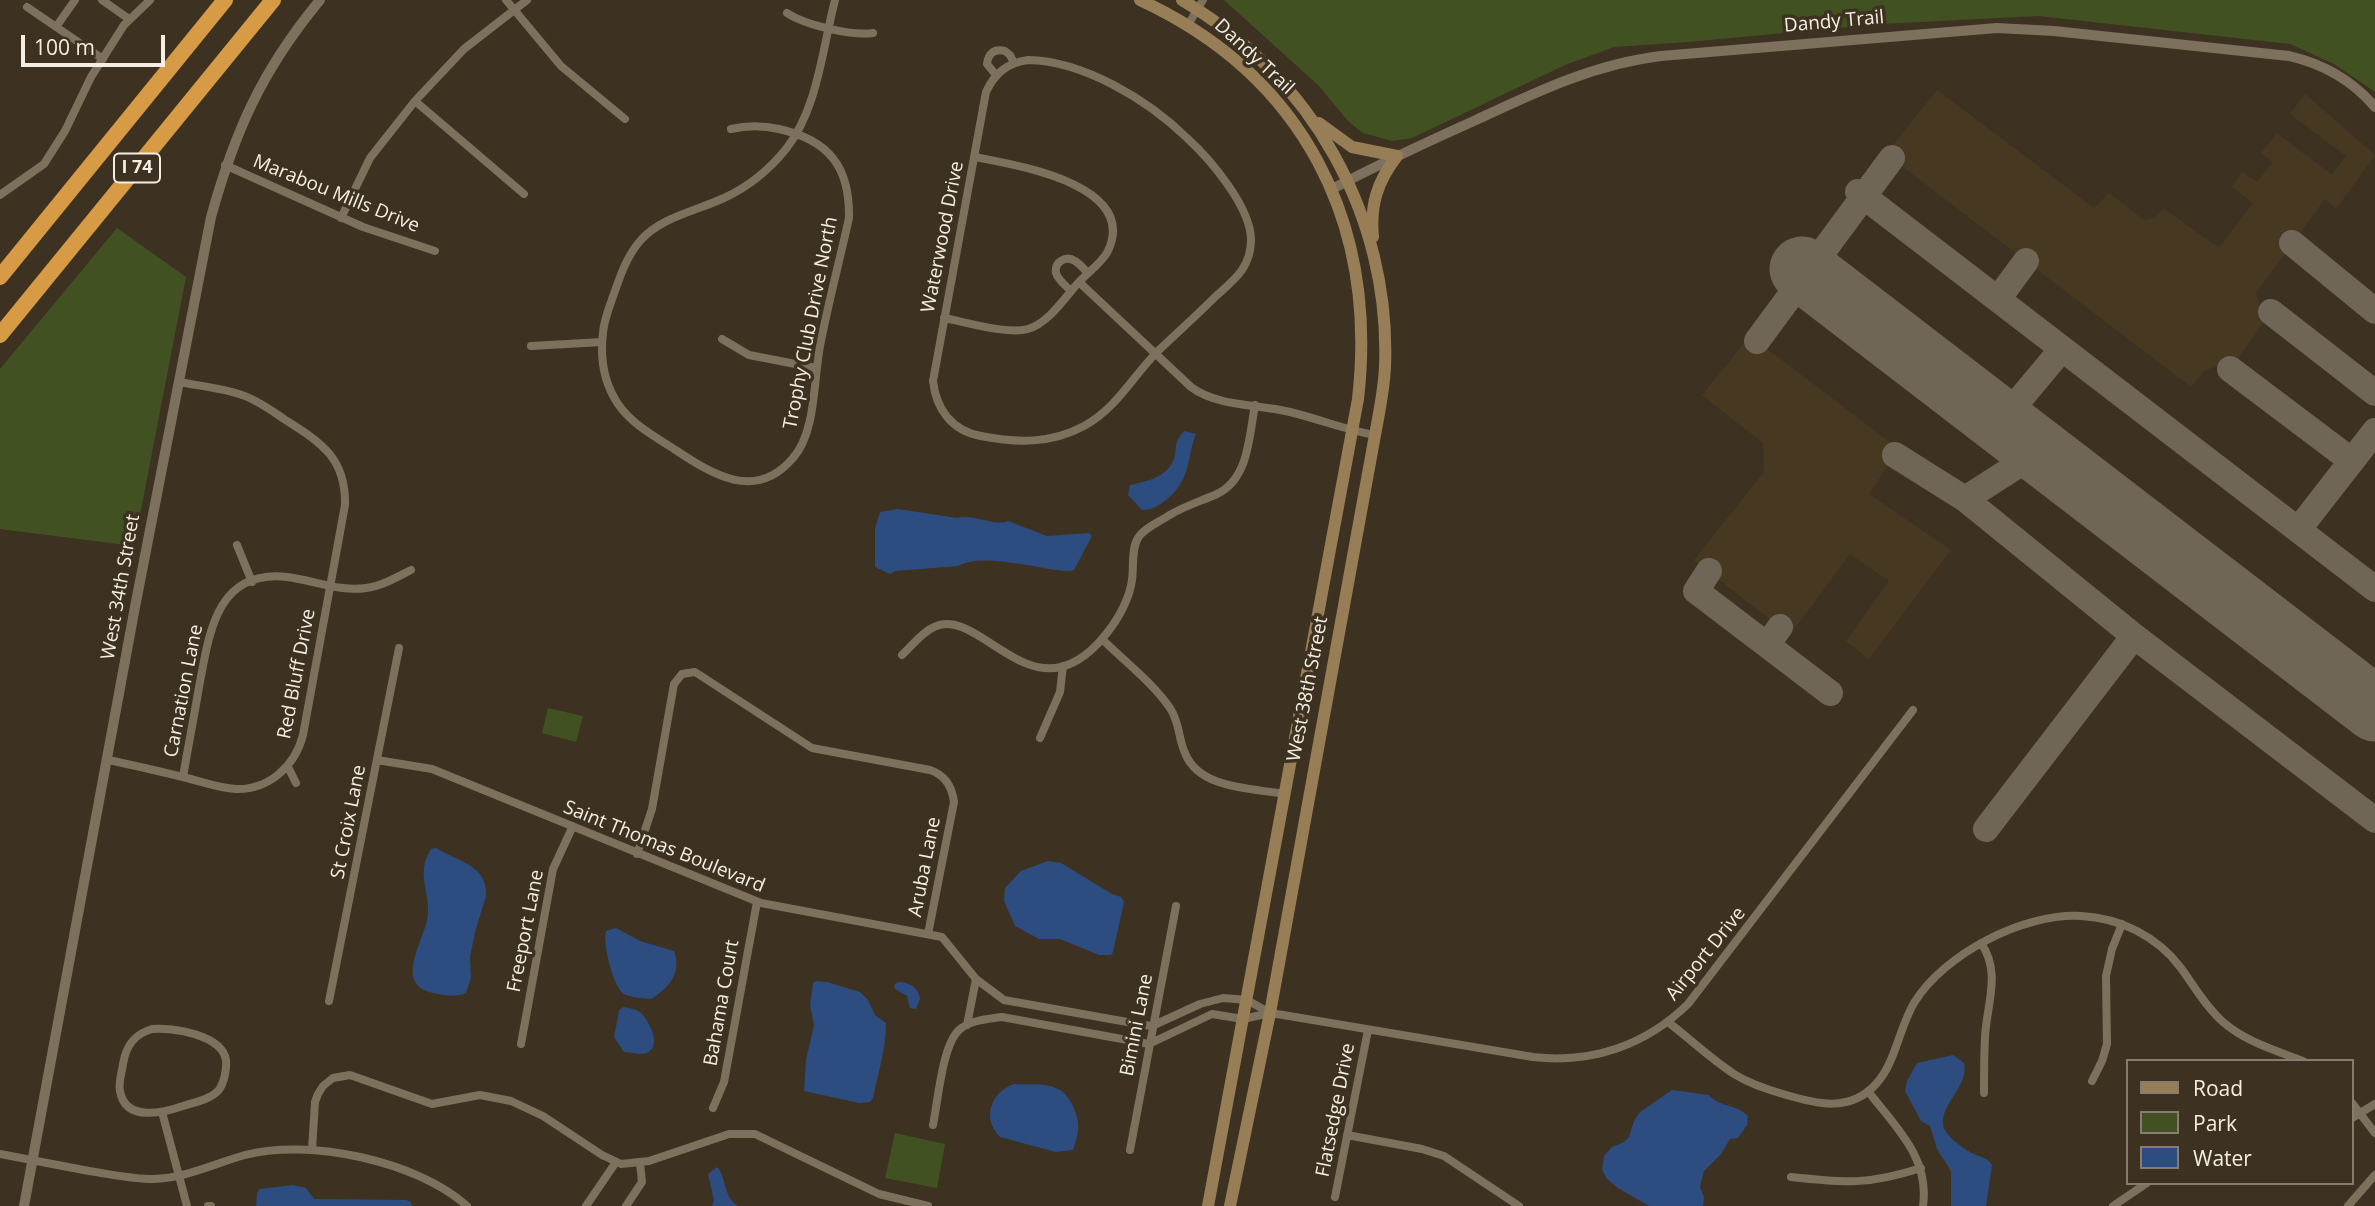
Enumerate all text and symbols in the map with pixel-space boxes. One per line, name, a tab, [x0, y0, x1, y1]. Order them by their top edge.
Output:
street label: Dandy Trail	[1783, 6, 1885, 38]
street label: Dandy Trail	[1209, 14, 1299, 100]
scale bar	[24, 21, 168, 65]
text: 100 m	[34, 33, 95, 61]
street label: Marabou Mills Drive	[249, 150, 423, 238]
road number: I 74	[114, 154, 160, 182]
street label: Waterwood Drive	[917, 159, 969, 315]
street label: Trophy Club Drive North	[779, 215, 843, 431]
street label: West 34th Street	[97, 513, 145, 661]
street label: Red Bluff Drive	[273, 607, 321, 741]
street label: West 38th Street	[1283, 615, 1333, 763]
street label: Carnation Lane	[160, 623, 208, 759]
street label: St Croix Lane	[327, 763, 371, 881]
street label: Saint Thomas Boulevard	[560, 796, 768, 898]
street label: Aruba Lane	[904, 815, 946, 919]
street label: Freeport Lane	[503, 868, 549, 994]
street label: Airport Drive	[1661, 903, 1751, 1005]
street label: Bahama Court	[700, 938, 744, 1068]
street label: Bimini Lane	[1116, 972, 1158, 1078]
street label: Flatsedge Drive	[1312, 1041, 1360, 1179]
legend	[2126, 1059, 2354, 1185]
text: Road	[2193, 1074, 2243, 1102]
text: Park	[2193, 1109, 2237, 1137]
text: Water	[2193, 1144, 2252, 1172]

